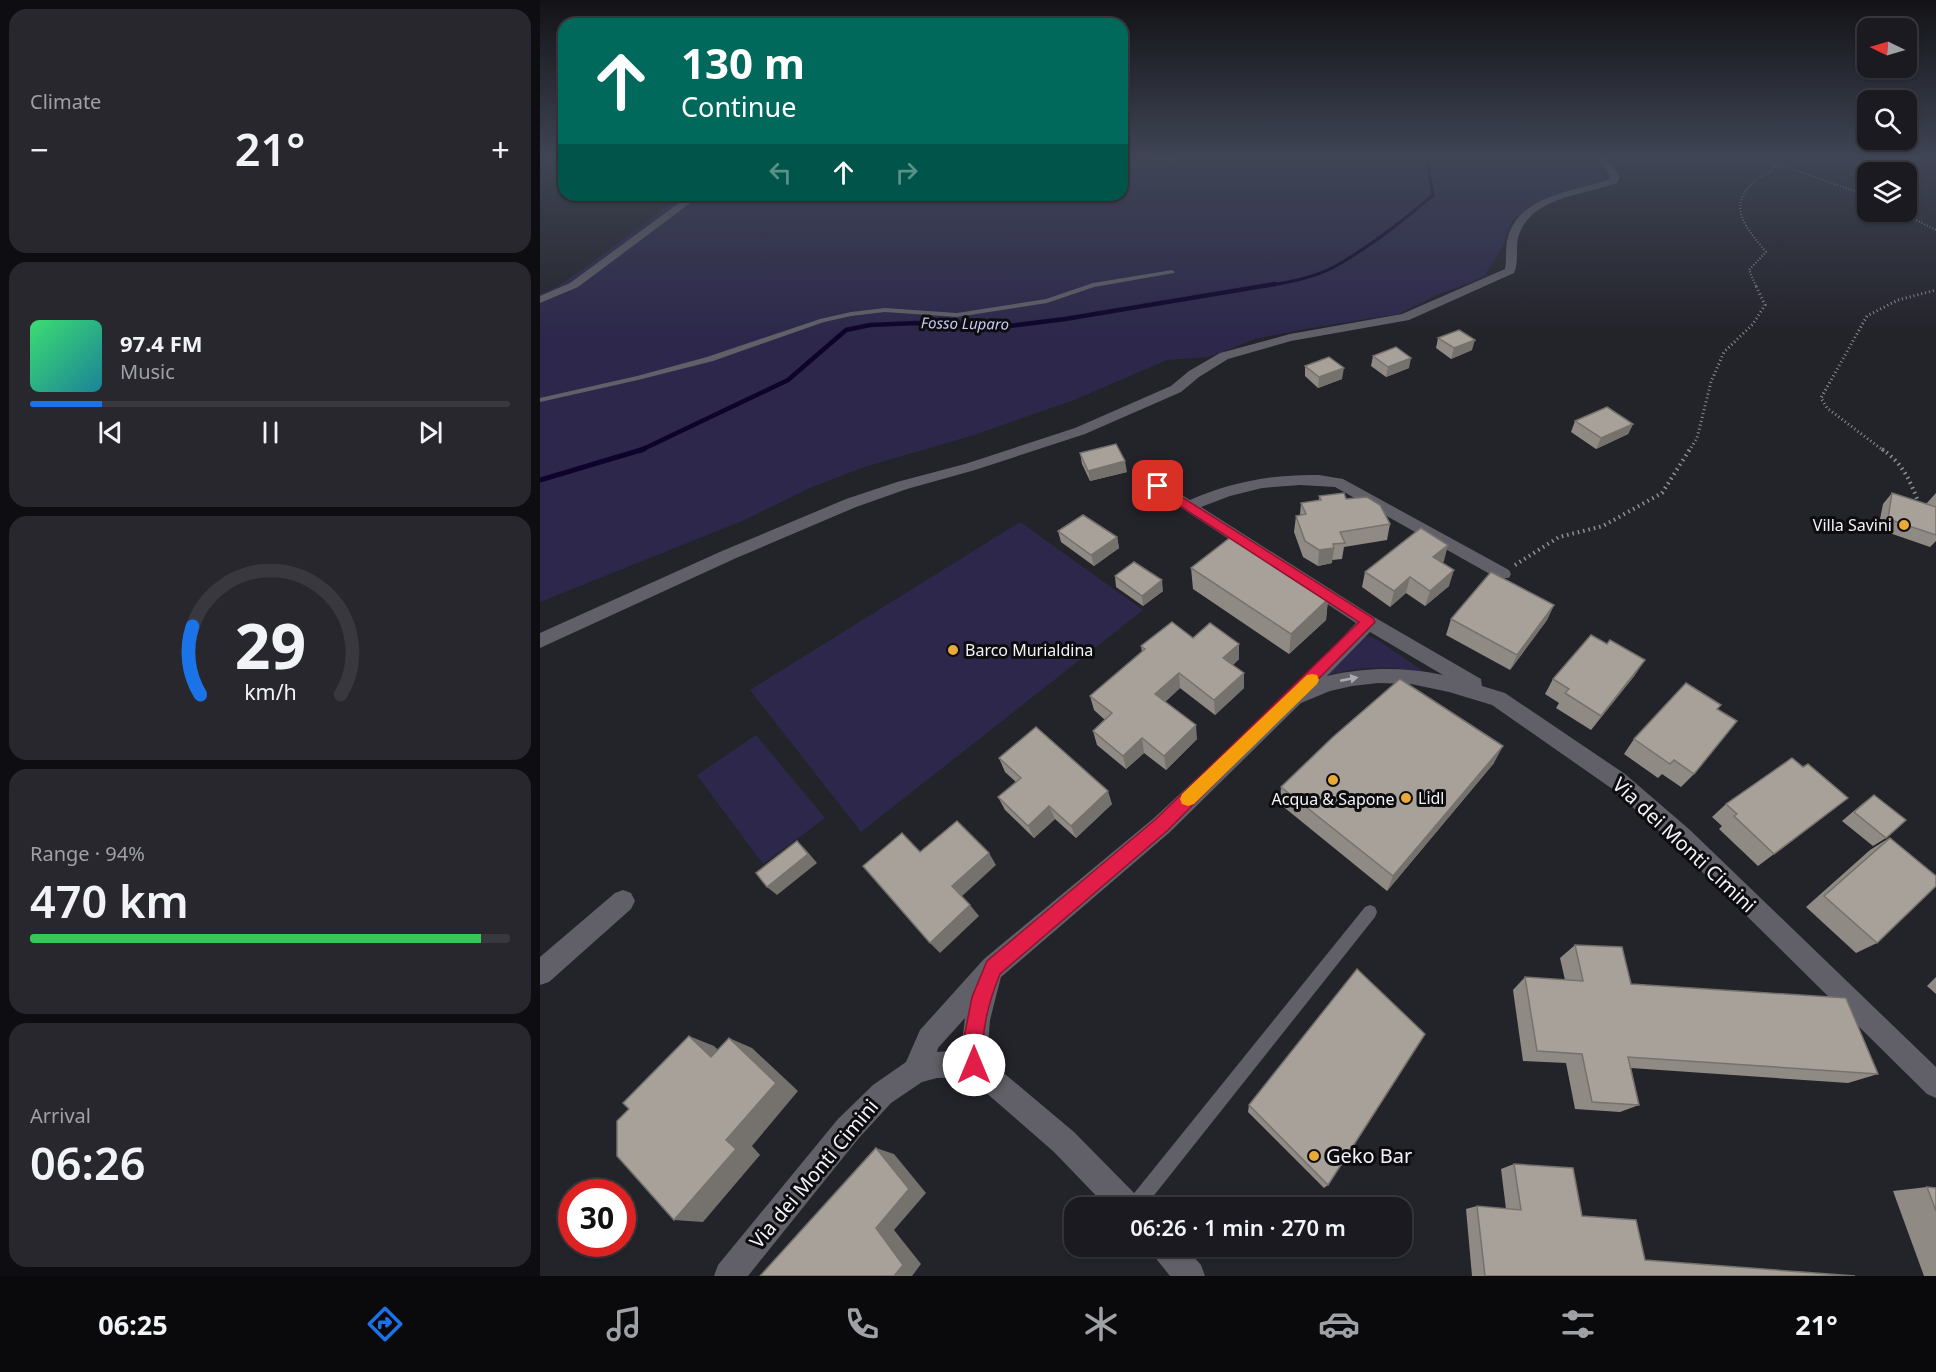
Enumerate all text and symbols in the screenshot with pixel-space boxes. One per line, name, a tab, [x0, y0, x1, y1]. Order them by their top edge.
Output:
north arrow	[1857, 18, 1917, 78]
map controls	[1857, 18, 1917, 222]
text: 130 m	[681, 34, 805, 91]
icon: ahead	[582, 42, 660, 120]
text: Climate	[30, 88, 101, 115]
text: Continue	[681, 88, 796, 125]
button: search	[1857, 90, 1917, 150]
text: 21°	[235, 118, 305, 179]
text: −	[30, 127, 49, 172]
text: +	[491, 127, 510, 172]
icon: left	[764, 156, 797, 189]
icon: ahead	[827, 156, 860, 189]
icon: right	[890, 156, 923, 189]
button: layers	[1857, 162, 1917, 222]
water label: Fosso Luparo	[921, 312, 1009, 334]
text: 97.4 FM	[120, 328, 202, 358]
text: Music	[120, 358, 175, 385]
icon: previous	[94, 416, 127, 449]
icon: pause	[254, 416, 287, 449]
icon: next	[414, 416, 447, 449]
pin	[1132, 460, 1183, 511]
icon: arrive	[1141, 469, 1174, 502]
place label: Villa Savini	[1813, 514, 1892, 536]
marker: Villa Savini	[1897, 518, 1911, 532]
text: 29	[234, 602, 306, 687]
place label: Barco Murialdina	[965, 639, 1093, 661]
marker: Barco Murialdina	[946, 643, 960, 657]
one-way arrow	[1340, 674, 1359, 683]
text: km/h	[244, 677, 296, 706]
street label: Via dei Monti Cimini	[1607, 771, 1762, 918]
marker: Acqua & Sapone	[1326, 773, 1340, 787]
place label: Lidl	[1418, 787, 1444, 809]
place label: Acqua & Sapone	[1272, 788, 1394, 810]
marker: Lidl	[1399, 791, 1413, 805]
text: Range · 94%	[30, 840, 145, 867]
text: 470 km	[30, 870, 189, 931]
position arrow	[942, 1033, 1006, 1097]
street label: Via dei Monti Cimini	[743, 1093, 884, 1254]
text: Arrival	[30, 1102, 91, 1129]
text: 06:26	[30, 1132, 145, 1193]
place label: Geko Bar	[1326, 1142, 1412, 1169]
marker: Geko Bar	[1307, 1149, 1321, 1163]
speed limit sign: 30	[558, 1179, 636, 1257]
text: 06:26 · 1 min · 270 m	[1130, 1212, 1346, 1242]
icon: directions	[364, 1303, 406, 1345]
icon: music	[603, 1303, 645, 1345]
icon: phone	[841, 1303, 883, 1345]
icon: climate	[1080, 1303, 1122, 1345]
icon: car	[1318, 1303, 1360, 1345]
icon: filters	[1557, 1303, 1599, 1345]
text: 06:25	[98, 1306, 168, 1343]
text: 21°	[1795, 1306, 1838, 1343]

